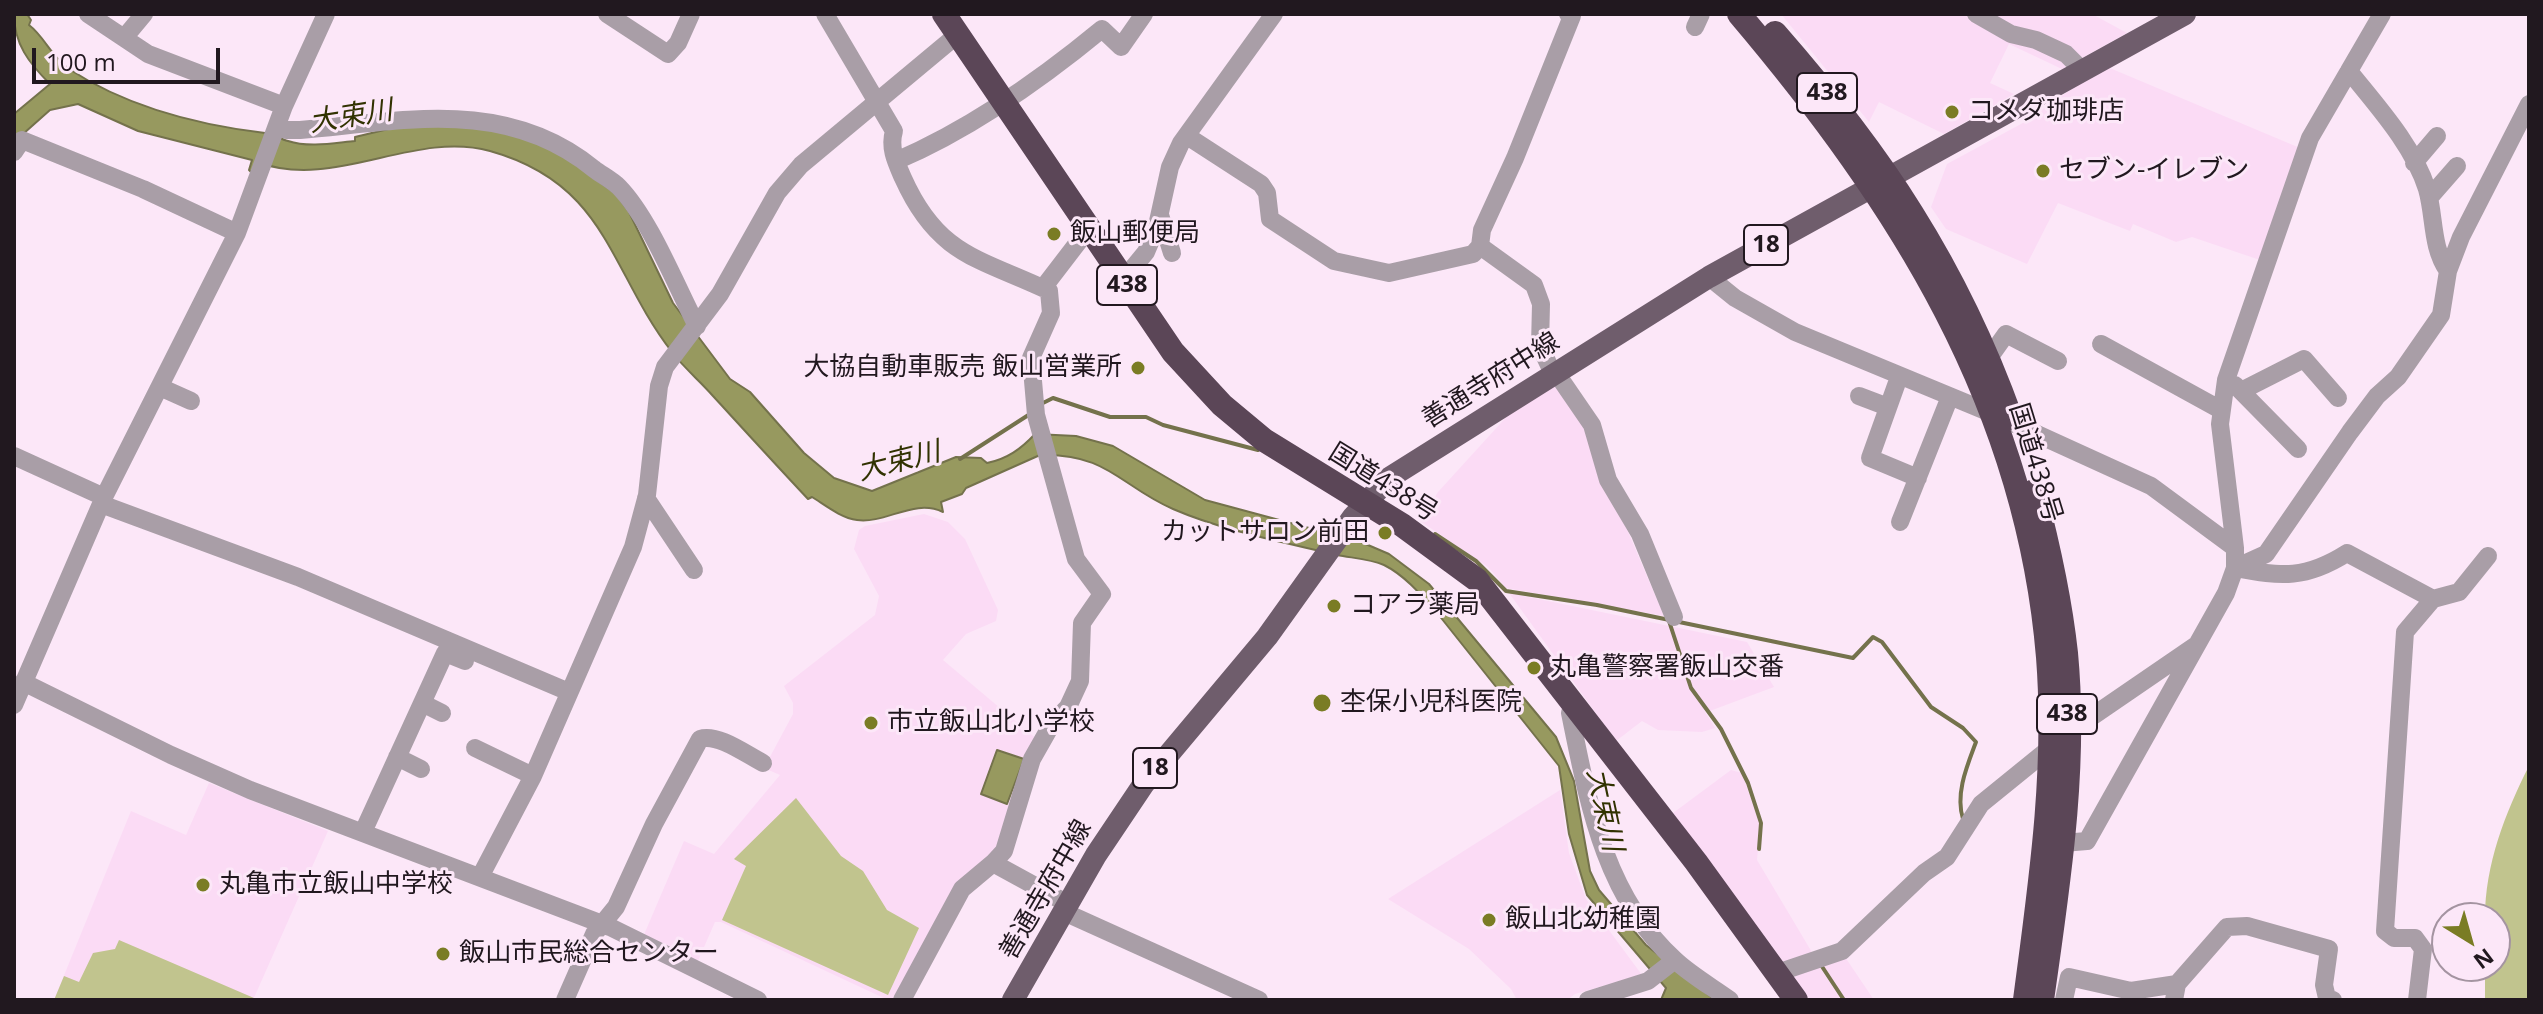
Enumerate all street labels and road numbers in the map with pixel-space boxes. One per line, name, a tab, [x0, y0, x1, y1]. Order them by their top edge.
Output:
road number: 438	[1797, 73, 1857, 113]
road number: 18	[1744, 225, 1788, 265]
road number: 438	[1097, 265, 1157, 305]
street label: 善通寺府中線	[1417, 326, 1565, 436]
street label: 国道438号	[2002, 400, 2068, 526]
street label: 国道438号	[1323, 437, 1443, 529]
road number: 438	[2037, 694, 2097, 734]
road number: 18	[1133, 748, 1177, 788]
street label: 善通寺府中線	[993, 815, 1099, 965]

